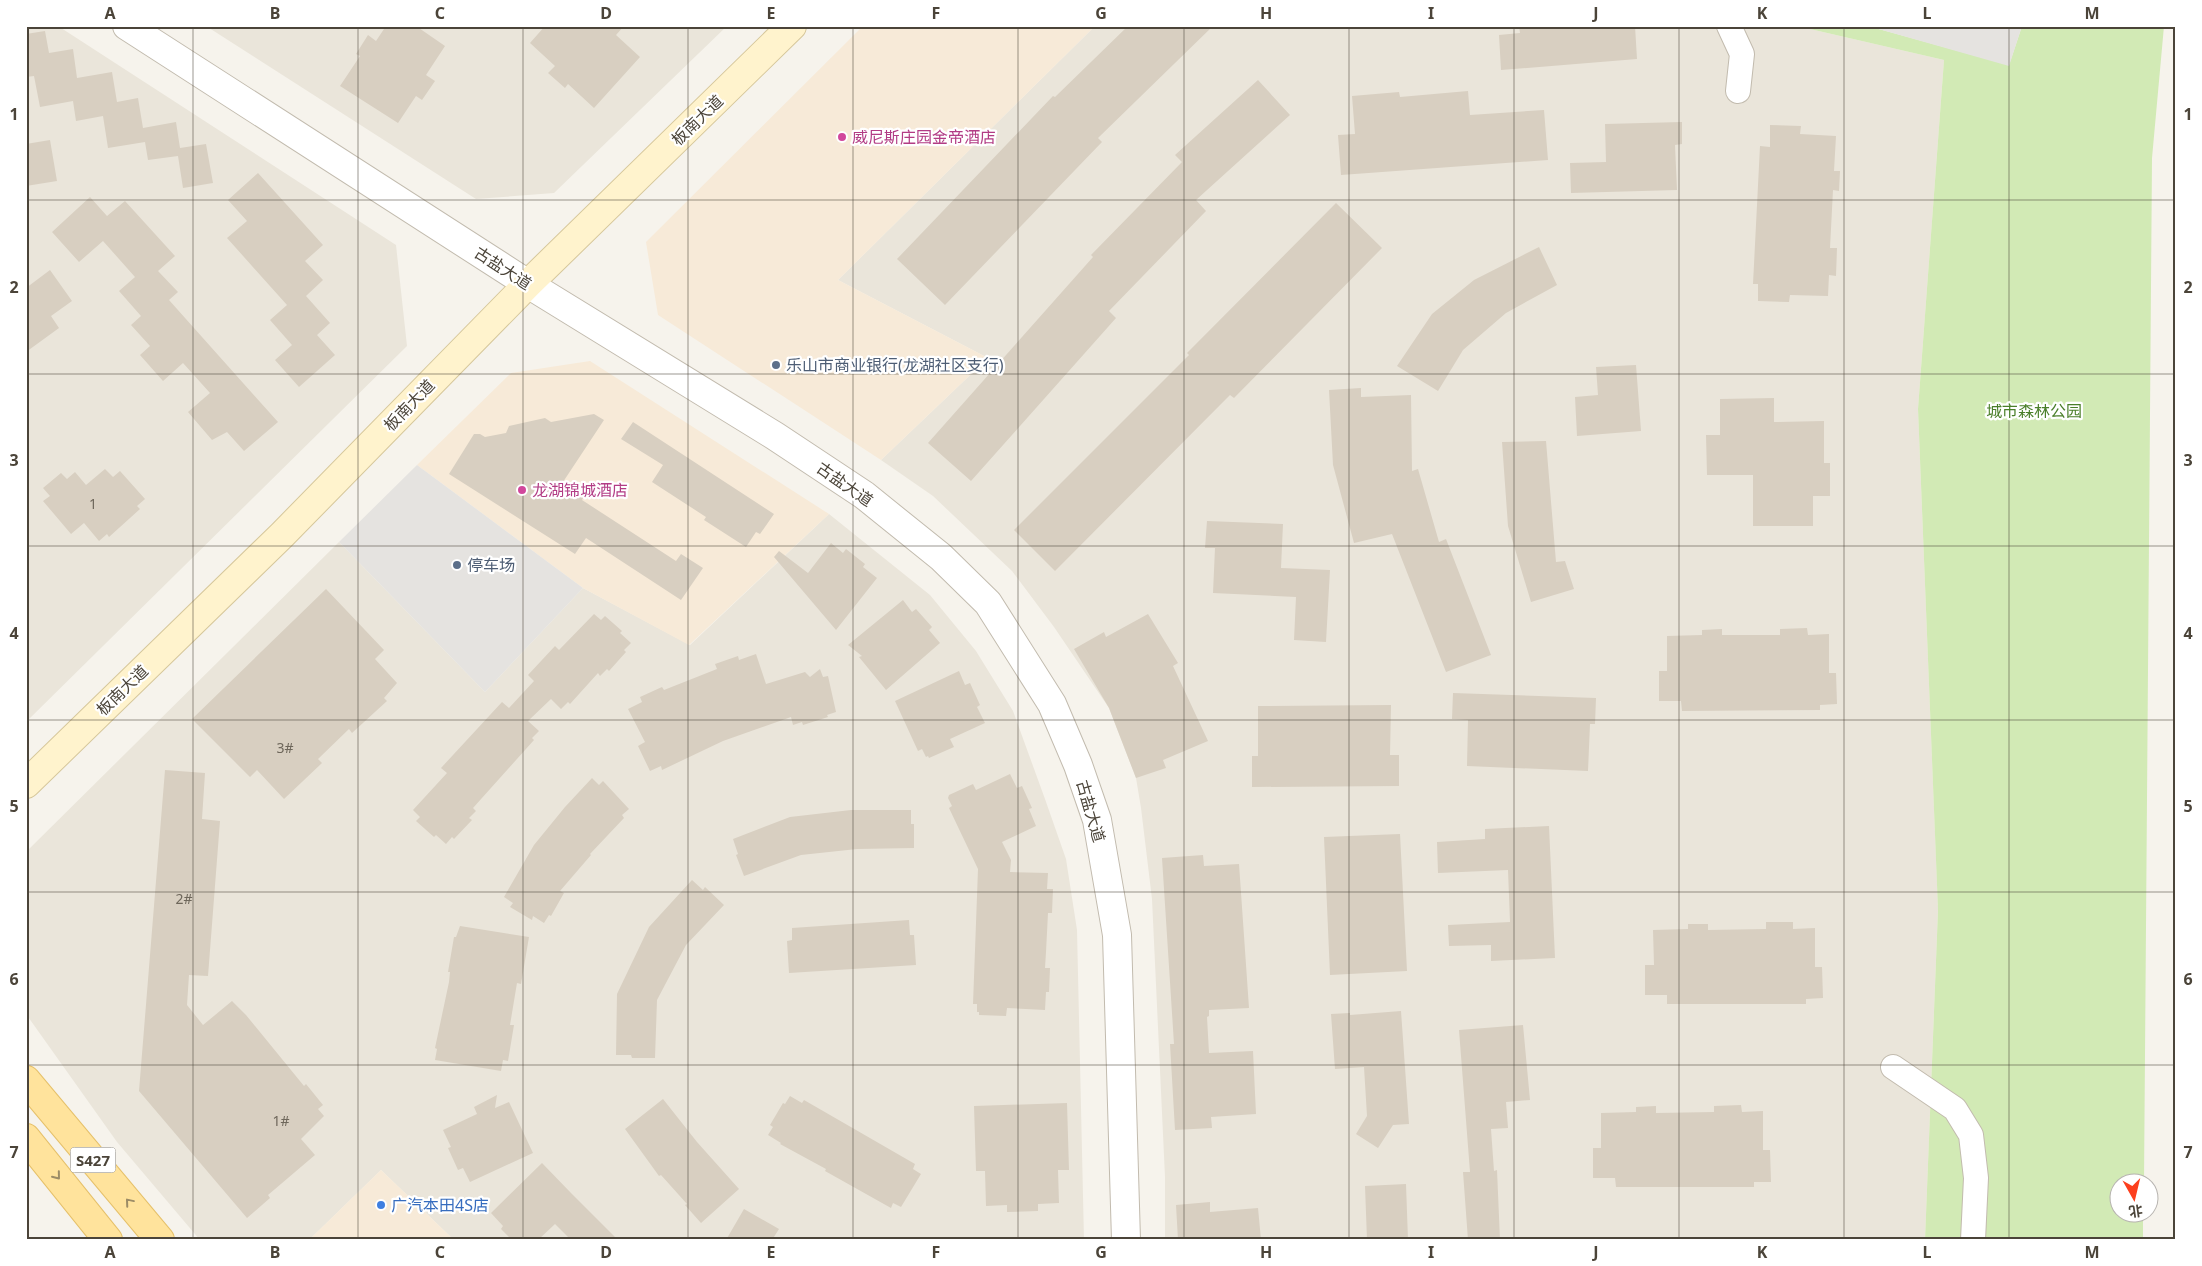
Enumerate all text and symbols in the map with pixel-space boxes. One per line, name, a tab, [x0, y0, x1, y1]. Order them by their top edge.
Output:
text: A	[104, 2, 116, 24]
text: B	[270, 2, 280, 24]
text: C	[435, 2, 445, 24]
text: D	[600, 2, 612, 24]
text: E	[767, 2, 776, 24]
text: F	[932, 2, 940, 24]
text: G	[1095, 2, 1107, 24]
text: H	[1260, 2, 1272, 24]
text: I	[1428, 2, 1434, 24]
text: J	[1591, 2, 1599, 24]
text: K	[1757, 2, 1768, 24]
text: L	[1923, 2, 1932, 24]
text: M	[2084, 2, 2100, 24]
street label: 板南大道	[666, 90, 728, 150]
text: 1	[9, 103, 19, 125]
text: 1	[2183, 103, 2193, 125]
place label: 威尼斯庄园金帝酒店	[852, 126, 996, 148]
marker: 威尼斯庄园金帝酒店	[836, 131, 848, 143]
street label: 古盐大道	[470, 241, 536, 295]
text: 2	[9, 276, 19, 298]
text: 2	[2183, 276, 2193, 298]
place label: 乐山市商业银行(龙湖社区支行)	[786, 354, 1004, 376]
marker: 乐山市商业银行(龙湖社区支行)	[770, 359, 782, 371]
street label: 板南大道	[379, 374, 439, 436]
park label: 城市森林公园	[1986, 400, 2082, 422]
text: 3	[9, 449, 19, 471]
text: 3	[2183, 449, 2193, 471]
street label: 古盐大道	[812, 457, 878, 511]
place label: 龙湖锦城酒店	[532, 479, 628, 501]
marker: 龙湖锦城酒店	[516, 484, 528, 496]
house number: 1	[89, 494, 97, 513]
place label: 停车场	[467, 554, 515, 576]
marker: 停车场	[451, 559, 463, 571]
text: 4	[9, 622, 19, 644]
text: 4	[2183, 622, 2193, 644]
street label: 板南大道	[91, 660, 153, 720]
house number: 3#	[276, 738, 294, 757]
street label: 古盐大道	[1072, 777, 1110, 845]
text: 5	[9, 795, 19, 817]
text: 5	[2183, 795, 2193, 817]
house number: 2#	[175, 889, 193, 908]
text: 6	[9, 968, 19, 990]
text: 6	[2183, 968, 2193, 990]
house number: 1#	[272, 1111, 290, 1130]
text: 7	[9, 1141, 19, 1163]
text: 7	[2183, 1141, 2193, 1163]
road number: S427	[70, 1148, 116, 1172]
one-way arrow	[51, 1170, 60, 1179]
north arrow	[2110, 1174, 2160, 1224]
place label: 广汽本田4S店	[391, 1194, 489, 1216]
one-way arrow	[126, 1199, 135, 1208]
marker: 广汽本田4S店	[375, 1199, 387, 1211]
text: 北	[2128, 1201, 2144, 1222]
text: A	[104, 1241, 116, 1263]
text: B	[270, 1241, 280, 1263]
text: C	[435, 1241, 445, 1263]
text: D	[600, 1241, 612, 1263]
text: E	[767, 1241, 776, 1263]
text: F	[932, 1241, 940, 1263]
text: G	[1095, 1241, 1107, 1263]
text: H	[1260, 1241, 1272, 1263]
text: I	[1428, 1241, 1434, 1263]
text: J	[1591, 1241, 1599, 1263]
text: K	[1757, 1241, 1768, 1263]
text: L	[1923, 1241, 1932, 1263]
text: M	[2084, 1241, 2100, 1263]

